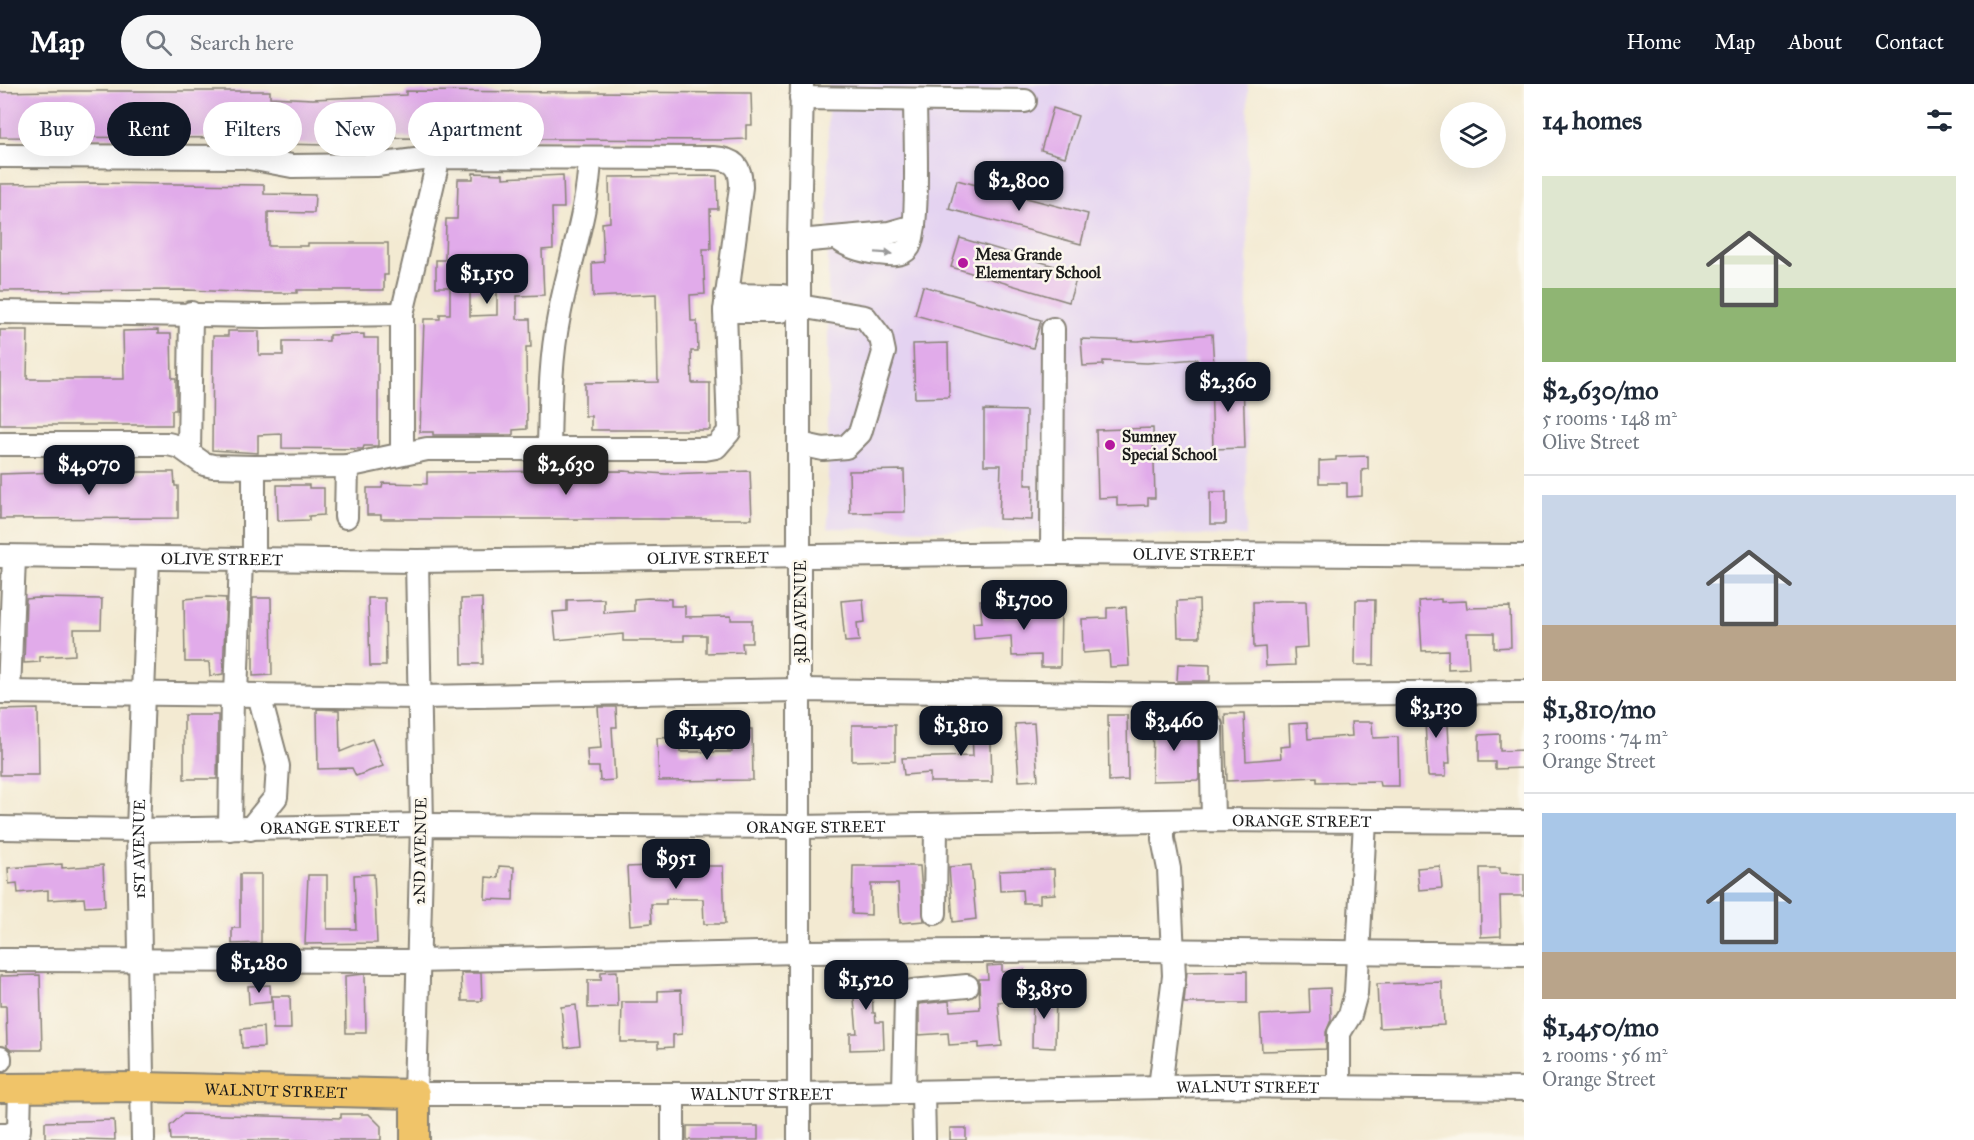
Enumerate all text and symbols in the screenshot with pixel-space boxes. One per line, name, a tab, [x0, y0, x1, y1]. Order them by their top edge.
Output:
search box	[121, 15, 541, 69]
text: Map	[30, 25, 85, 60]
icon: search	[142, 26, 175, 59]
text: Search here	[190, 29, 294, 56]
text: Home	[1626, 29, 1681, 55]
text: Map	[1714, 29, 1755, 55]
text: About	[1788, 29, 1842, 55]
text: Contact	[1875, 29, 1944, 55]
chip: Buy	[18, 102, 95, 156]
chip: Rent	[107, 102, 191, 156]
chip: Filters	[203, 102, 302, 156]
chip: New	[314, 102, 396, 156]
chip: Apartment	[408, 102, 544, 156]
map controls	[1440, 102, 1506, 168]
button: layers	[1440, 102, 1506, 168]
text: 14 homes	[1542, 104, 1642, 136]
icon: filters	[1923, 104, 1956, 137]
pin: $2,800	[970, 161, 1068, 212]
text: $2,800	[988, 168, 1050, 192]
icon: home	[1695, 215, 1803, 323]
place label: Mesa Grande Elementary School	[975, 245, 1101, 283]
one-way arrow	[875, 248, 894, 258]
pin: $1,150	[438, 254, 536, 305]
marker: Mesa Grande Elementary School	[956, 256, 970, 270]
text: $1,150	[460, 261, 514, 285]
pin: $2,360	[1179, 362, 1277, 413]
text: $2,360	[1199, 369, 1257, 393]
text: $2,630/mo	[1542, 374, 1659, 406]
text: 5 rooms · 148 m²	[1542, 406, 1677, 430]
place label: Sumney Special School	[1122, 427, 1218, 465]
text: Olive Street	[1542, 430, 1640, 454]
marker: Sumney Special School	[1103, 438, 1117, 452]
pin: $4,070	[40, 445, 138, 496]
pin: $2,630	[517, 445, 615, 496]
text: $4,070	[58, 452, 120, 476]
text: $2,630	[537, 452, 595, 476]
icon: home	[1695, 534, 1803, 642]
street label: OLIVE STREET	[1133, 544, 1255, 564]
street label: OLIVE STREET	[647, 547, 769, 568]
street label: OLIVE STREET	[161, 548, 283, 569]
street label: 3RD AVENUE	[791, 560, 810, 664]
pin: $1,700	[975, 580, 1073, 631]
text: $1,700	[995, 587, 1053, 611]
pin: $3,130	[1387, 688, 1485, 739]
text: $1,810/mo	[1542, 693, 1656, 725]
text: $3,130	[1410, 695, 1462, 719]
pin: $3,460	[1125, 701, 1223, 752]
pin: $1,810	[912, 706, 1010, 757]
text: $3,460	[1145, 708, 1203, 732]
pin: $1,450	[658, 710, 756, 761]
text: $1,810	[933, 713, 989, 737]
text: $1,450	[678, 717, 736, 741]
text: 3 rooms · 74 m²	[1542, 725, 1667, 749]
text: Orange Street	[1542, 749, 1656, 773]
street label: 2ND AVENUE	[410, 797, 430, 905]
street label: 1ST AVENUE	[128, 799, 149, 899]
street label: ORANGE STREET	[1232, 811, 1372, 831]
street label: ORANGE STREET	[260, 816, 400, 837]
street label: ORANGE STREET	[746, 816, 886, 837]
pin: $951	[640, 839, 712, 890]
text: $951	[656, 846, 696, 870]
icon: home	[1695, 852, 1803, 960]
pin: $1,280	[210, 943, 308, 994]
text: $1,280	[230, 950, 288, 974]
pin: $1,520	[817, 960, 915, 1011]
text: $1,520	[838, 967, 894, 991]
pin: $3,850	[995, 969, 1093, 1020]
text: $3,850	[1016, 976, 1072, 1000]
text: $1,450/mo	[1542, 1011, 1659, 1043]
text: 2 rooms · 56 m²	[1542, 1043, 1668, 1067]
text: Orange Street	[1542, 1067, 1656, 1091]
street label: WALNUT STREET	[1176, 1076, 1319, 1097]
street label: WALNUT STREET	[204, 1079, 348, 1102]
street label: WALNUT STREET	[690, 1084, 834, 1104]

